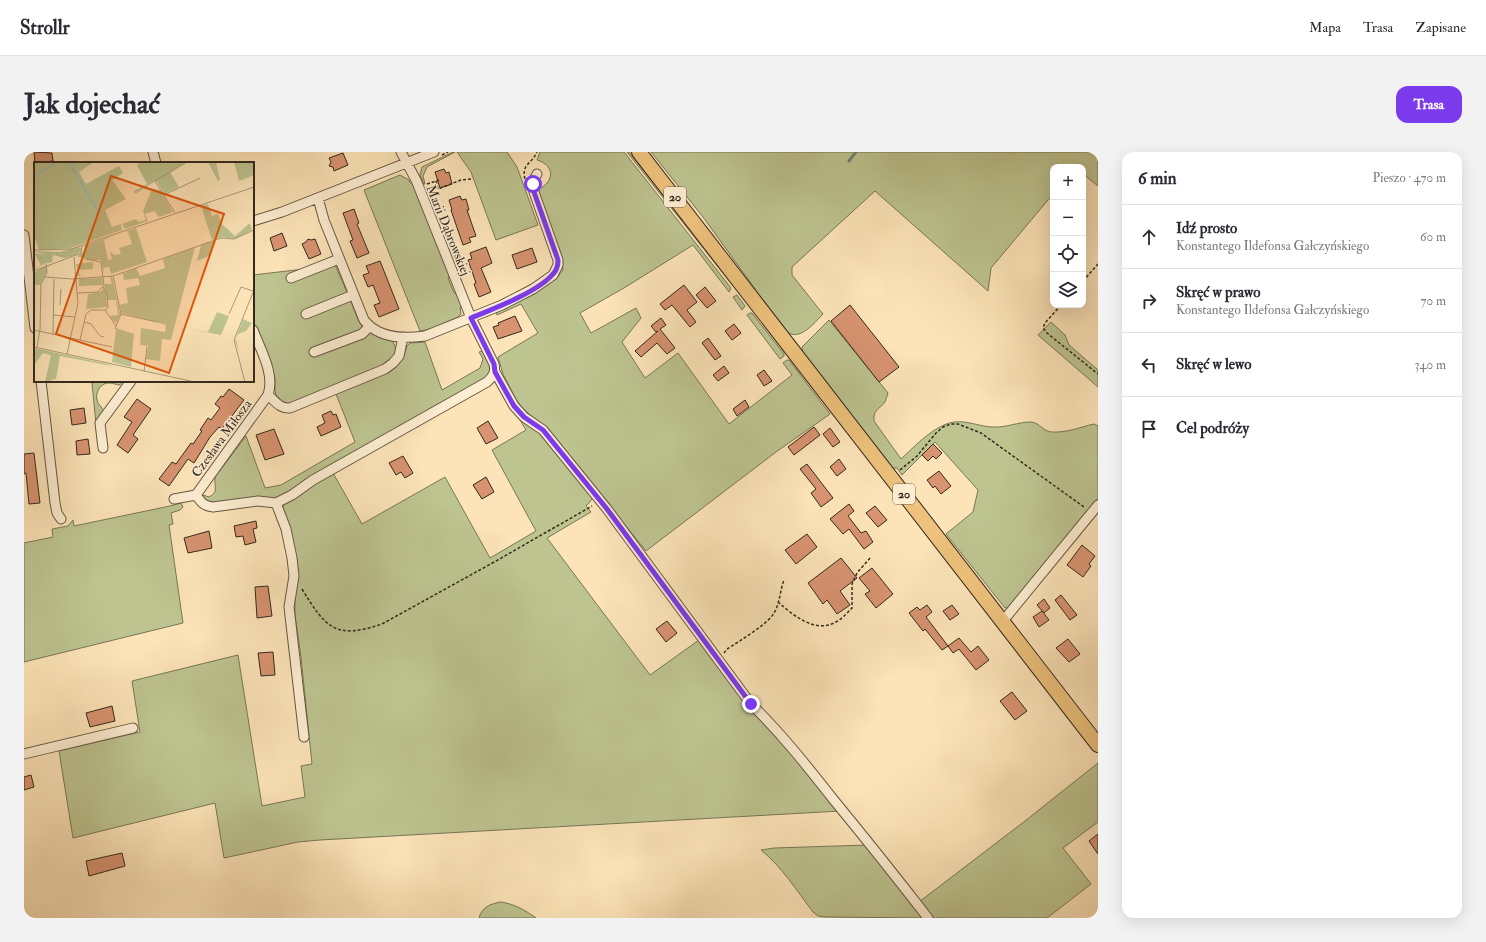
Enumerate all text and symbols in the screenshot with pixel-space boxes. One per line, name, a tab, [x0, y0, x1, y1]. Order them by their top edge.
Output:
text: Strollr	[20, 16, 70, 40]
text: Mapa	[1309, 19, 1341, 36]
text: Trasa	[1363, 19, 1393, 36]
text: Zapisane	[1415, 19, 1466, 36]
button: Trasa	[1396, 86, 1462, 123]
text: Jak dojechać	[24, 87, 160, 122]
inset map	[34, 162, 254, 382]
map controls	[1050, 164, 1086, 308]
button: +	[1050, 164, 1086, 200]
text: 6 min	[1138, 168, 1177, 189]
text: Pieszo · 470 m	[1372, 170, 1446, 186]
route start	[524, 175, 542, 193]
street label: Marii Dąbrowskiej	[423, 183, 474, 278]
road number: 20	[664, 187, 686, 207]
button: −	[1050, 200, 1086, 236]
text: Idź prosto	[1176, 219, 1237, 238]
icon: ahead	[1138, 226, 1160, 248]
text: 60 m	[1420, 229, 1446, 245]
button: locate	[1050, 236, 1086, 272]
text: Konstantego Ildefonsa Gałczyńskiego	[1176, 238, 1369, 254]
button: layers	[1050, 272, 1086, 308]
text: Skręć w prawo	[1176, 283, 1260, 302]
icon: right	[1138, 290, 1160, 312]
text: 70 m	[1421, 293, 1446, 309]
text: Konstantego Ildefonsa Gałczyńskiego	[1176, 302, 1369, 318]
icon: left	[1138, 354, 1160, 376]
text: Skręć w lewo	[1176, 355, 1251, 374]
text: 340 m	[1415, 357, 1446, 373]
street label: Czesława Miłosza	[188, 396, 256, 480]
icon: arrive	[1138, 418, 1160, 440]
text: Cel podróży	[1176, 419, 1249, 438]
road number: 20	[893, 484, 915, 504]
route end	[742, 695, 760, 713]

